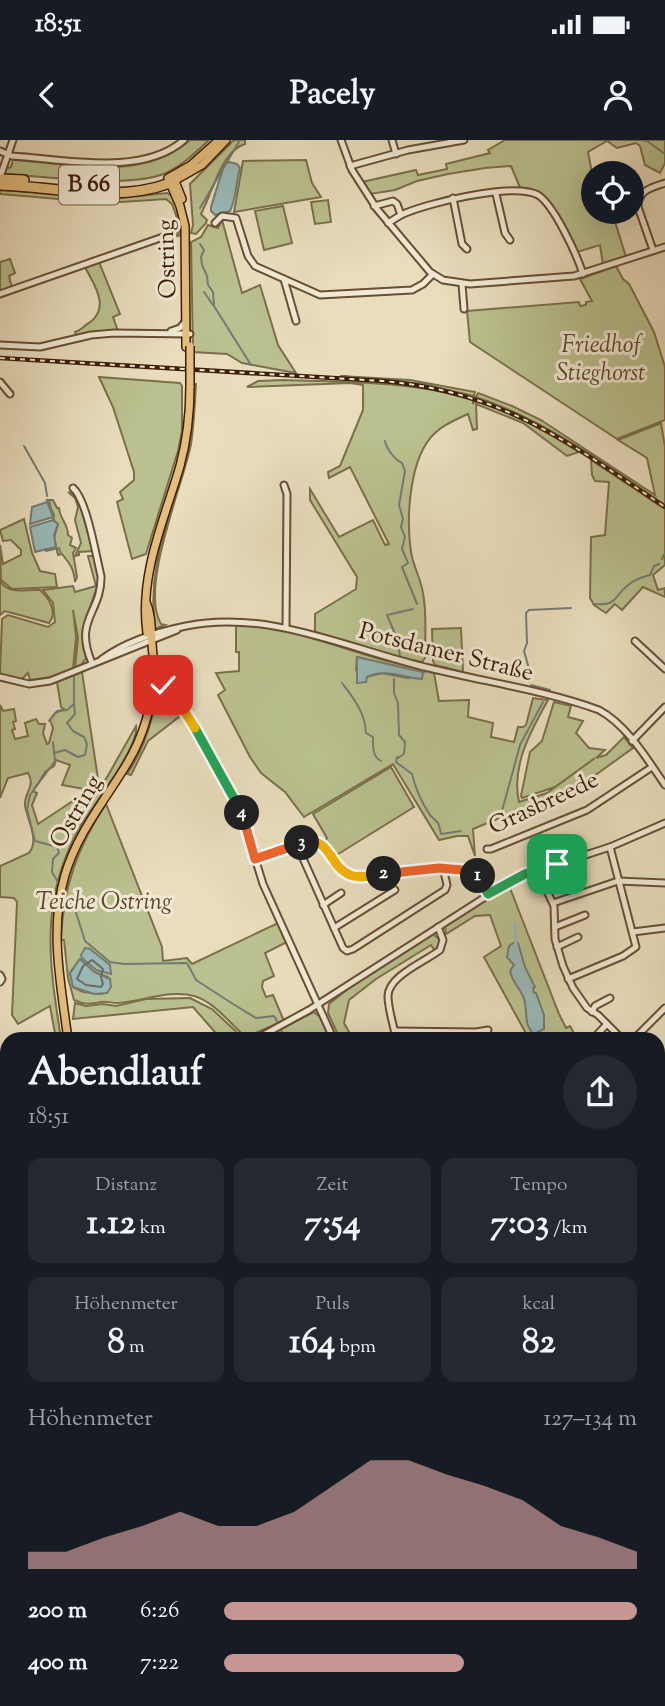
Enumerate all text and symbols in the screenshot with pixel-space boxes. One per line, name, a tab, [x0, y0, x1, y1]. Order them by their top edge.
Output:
text: 18:51	[35, 6, 81, 43]
text: Pacely	[290, 72, 375, 118]
icon: back	[28, 76, 66, 114]
icon: person	[599, 76, 637, 114]
map controls	[581, 161, 644, 224]
button: locate	[581, 161, 644, 224]
road number: B 66	[59, 166, 119, 204]
street label: Ostring	[150, 218, 186, 299]
park label: Friedhof Stieghorst	[556, 329, 646, 391]
street label: Potsdamer Straße	[355, 615, 537, 691]
pin	[133, 655, 193, 715]
icon: check	[144, 666, 182, 704]
street label: Grasbreede	[483, 764, 605, 844]
street label: Ostring	[42, 769, 112, 855]
pin: 4	[224, 796, 260, 830]
text: 4	[237, 799, 246, 826]
pin: 3	[284, 826, 320, 860]
text: 3	[298, 829, 305, 856]
pin	[527, 834, 587, 894]
icon: arrive	[538, 845, 576, 883]
pin: 2	[366, 856, 402, 892]
pin: 1	[461, 858, 496, 894]
text: 2	[379, 860, 388, 887]
text: 1	[474, 862, 481, 889]
park label: Teiche Ostring	[36, 886, 172, 920]
text: Abendlauf	[28, 1048, 203, 1102]
button: share	[563, 1055, 637, 1129]
text: 18:51	[28, 1101, 69, 1134]
text: Distanz	[95, 1172, 157, 1199]
text: Zeit	[317, 1172, 348, 1199]
text: Tempo	[510, 1172, 567, 1199]
text: 1.12	[87, 1199, 136, 1250]
text: 7:54	[304, 1199, 361, 1250]
text: 7:03	[490, 1199, 549, 1250]
text: km	[136, 1215, 166, 1242]
text: /km	[549, 1215, 588, 1242]
text: Höhenmeter	[75, 1291, 178, 1318]
text: Puls	[315, 1291, 350, 1318]
text: kcal	[522, 1291, 555, 1318]
text: 8	[108, 1318, 125, 1369]
text: 164	[289, 1318, 335, 1369]
text: 82	[522, 1318, 556, 1369]
text: m	[125, 1334, 145, 1361]
text: bpm	[335, 1334, 376, 1361]
text: Höhenmeter	[28, 1403, 153, 1436]
text: 127–134 m	[543, 1403, 637, 1436]
text: 200 m	[28, 1595, 87, 1628]
text: 6:26	[140, 1595, 179, 1628]
text: 400 m	[28, 1647, 88, 1680]
text: 7:22	[140, 1647, 179, 1680]

